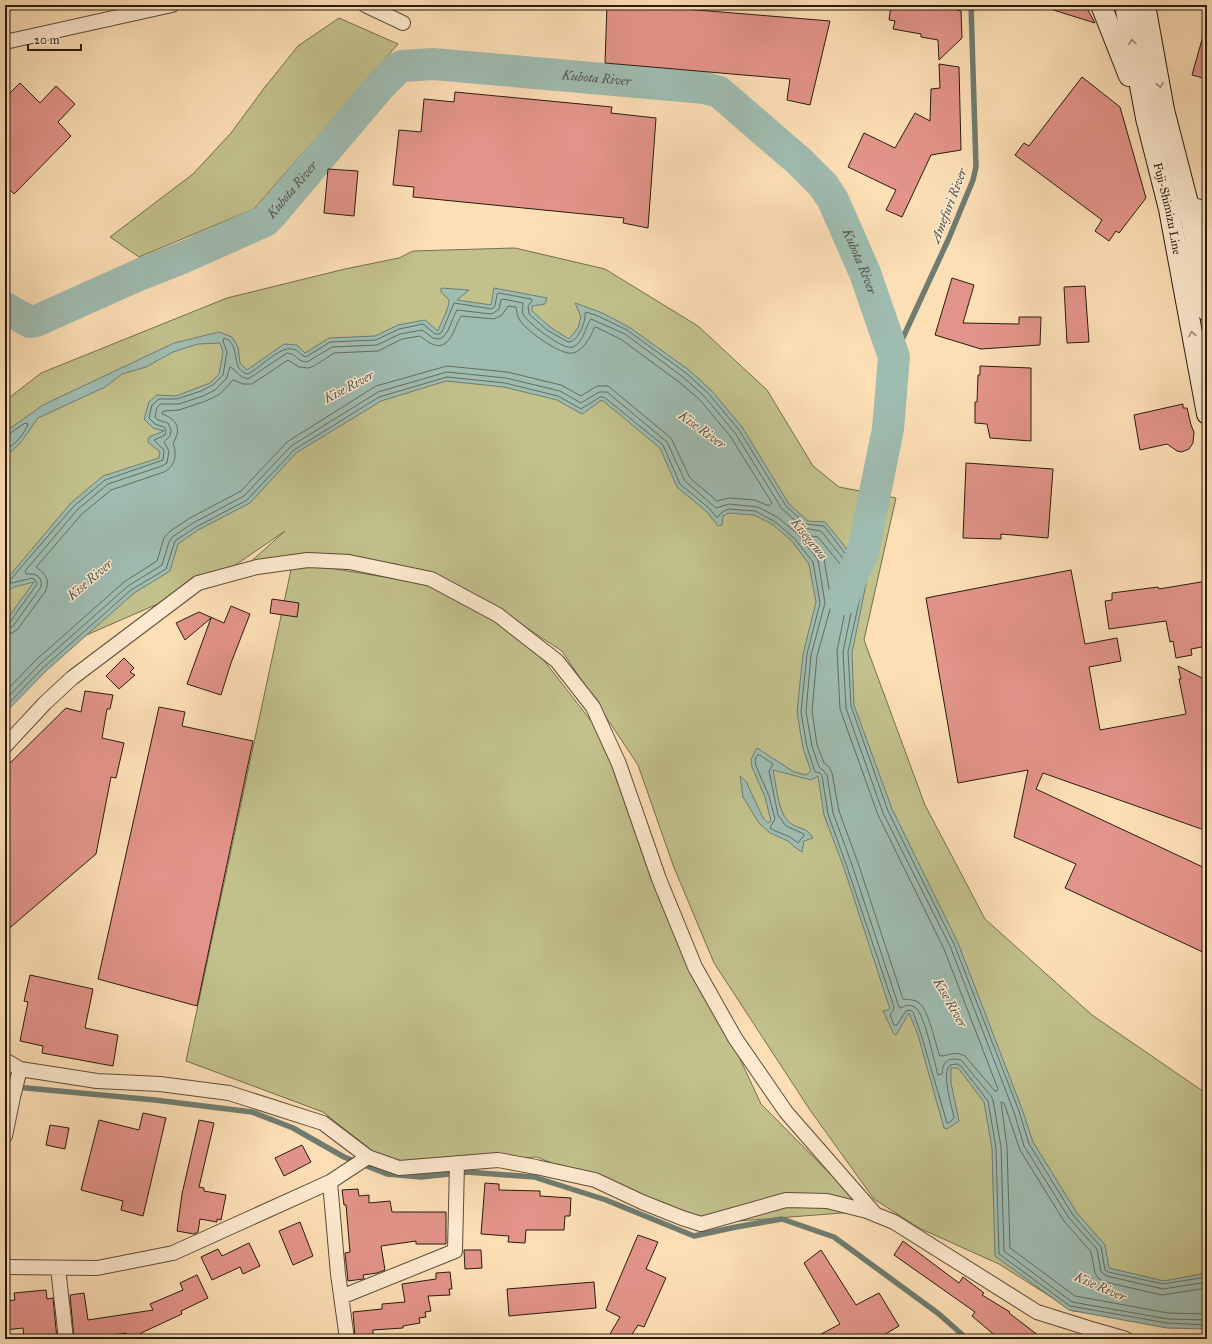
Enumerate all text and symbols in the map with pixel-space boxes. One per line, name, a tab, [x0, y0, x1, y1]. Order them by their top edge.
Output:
scale bar	[28, 26, 81, 52]
text: 20 m	[34, 33, 60, 47]
one-way arrow	[1128, 39, 1137, 45]
water label: Kubota River	[560, 67, 632, 89]
one-way arrow	[1155, 82, 1164, 88]
water label: Kubota River	[263, 158, 321, 222]
street label: Fuji-Shimizu Line	[1151, 161, 1184, 256]
water label: Amefuri River	[927, 166, 971, 248]
water label: Kubota River	[838, 225, 880, 297]
one-way arrow	[1188, 331, 1197, 337]
water label: Kise River	[320, 367, 377, 407]
water label: Kise River	[674, 407, 729, 453]
water label: Kisegawa	[787, 514, 831, 563]
water label: Kise River	[63, 556, 116, 605]
water label: Kise River	[929, 975, 971, 1031]
water label: Kise River	[1071, 1269, 1129, 1305]

